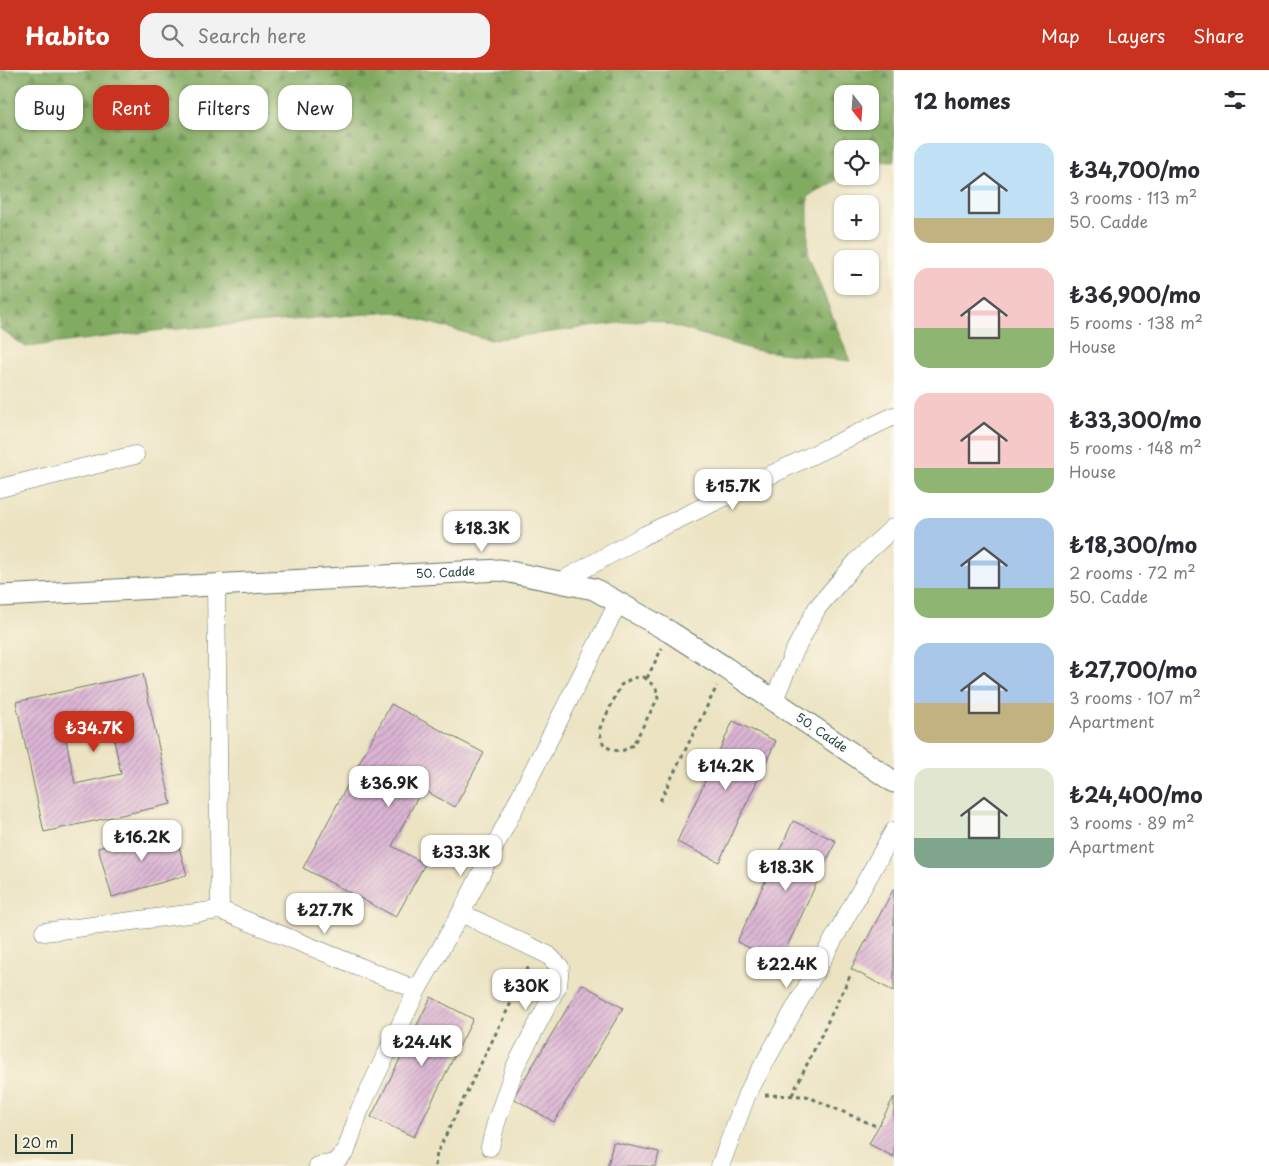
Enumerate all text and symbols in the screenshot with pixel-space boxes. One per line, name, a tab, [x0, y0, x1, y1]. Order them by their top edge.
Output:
search box	[140, 13, 490, 58]
text: Habito	[25, 17, 110, 53]
icon: search	[158, 21, 186, 49]
text: Search here	[198, 21, 306, 49]
text: Map	[1041, 22, 1080, 49]
text: Layers	[1108, 22, 1165, 49]
text: Share	[1193, 22, 1244, 49]
text: 12 homes	[914, 84, 1011, 116]
chip: Buy	[15, 85, 83, 130]
chip: Rent	[93, 85, 169, 130]
chip: Filters	[179, 85, 268, 130]
chip: New	[278, 85, 352, 130]
north arrow	[834, 85, 879, 130]
map controls	[834, 85, 879, 295]
icon: filters	[1221, 86, 1249, 114]
button: locate	[834, 140, 879, 185]
text: ₺34,700/mo	[1069, 153, 1200, 185]
icon: home	[954, 163, 1014, 223]
text: 3 rooms · 113 m²	[1069, 185, 1197, 209]
button: +	[834, 195, 879, 240]
text: 50. Cadde	[1069, 209, 1148, 233]
button: −	[834, 250, 879, 295]
text: ₺36,900/mo	[1069, 278, 1201, 310]
icon: home	[954, 288, 1014, 348]
text: 5 rooms · 138 m²	[1069, 310, 1203, 334]
text: House	[1069, 334, 1116, 358]
text: ₺33,300/mo	[1069, 403, 1201, 435]
icon: home	[954, 413, 1014, 473]
text: 5 rooms · 148 m²	[1069, 435, 1202, 459]
text: House	[1069, 459, 1116, 483]
pin: ₺15.7K	[692, 468, 774, 511]
text: ₺15.7K	[706, 473, 760, 497]
pin: ₺18.3K	[441, 510, 523, 553]
text: ₺18.3K	[454, 515, 510, 539]
text: ₺18,300/mo	[1069, 528, 1197, 560]
icon: home	[954, 538, 1014, 598]
text: 2 rooms · 72 m²	[1069, 560, 1196, 584]
street label: 50. Cadde	[415, 561, 475, 582]
text: 50. Cadde	[1069, 584, 1148, 608]
text: ₺27,700/mo	[1069, 653, 1197, 685]
icon: home	[954, 663, 1014, 723]
text: 3 rooms · 107 m²	[1069, 685, 1201, 709]
street label: 50. Cadde	[793, 708, 852, 756]
text: Apartment	[1069, 709, 1154, 733]
pin: ₺34.7K	[53, 710, 135, 753]
text: ₺34.7K	[65, 715, 123, 739]
pin: ₺14.2K	[685, 748, 767, 791]
text: ₺14.2K	[698, 753, 754, 777]
pin: ₺36.9K	[348, 766, 430, 808]
text: ₺36.9K	[360, 770, 418, 794]
text: ₺24,400/mo	[1069, 778, 1203, 810]
icon: home	[954, 788, 1014, 848]
text: 3 rooms · 89 m²	[1069, 810, 1194, 834]
pin: ₺16.2K	[101, 820, 183, 862]
text: ₺16.2K	[114, 824, 170, 848]
pin: ₺33.3K	[420, 834, 502, 877]
text: Apartment	[1069, 834, 1154, 858]
text: ₺33.3K	[432, 839, 490, 863]
pin: ₺18.3K	[745, 850, 827, 892]
text: ₺18.3K	[758, 854, 814, 878]
pin: ₺27.7K	[284, 892, 366, 935]
text: ₺27.7K	[297, 897, 353, 921]
pin: ₺22.4K	[746, 946, 828, 989]
text: ₺22.4K	[757, 951, 817, 975]
pin: ₺30K	[496, 968, 556, 1011]
text: ₺30K	[503, 973, 549, 997]
pin: ₺24.4K	[381, 1024, 463, 1067]
text: ₺24.4K	[392, 1029, 452, 1053]
scale bar	[15, 1131, 72, 1154]
text: 20 m	[22, 1132, 58, 1153]

